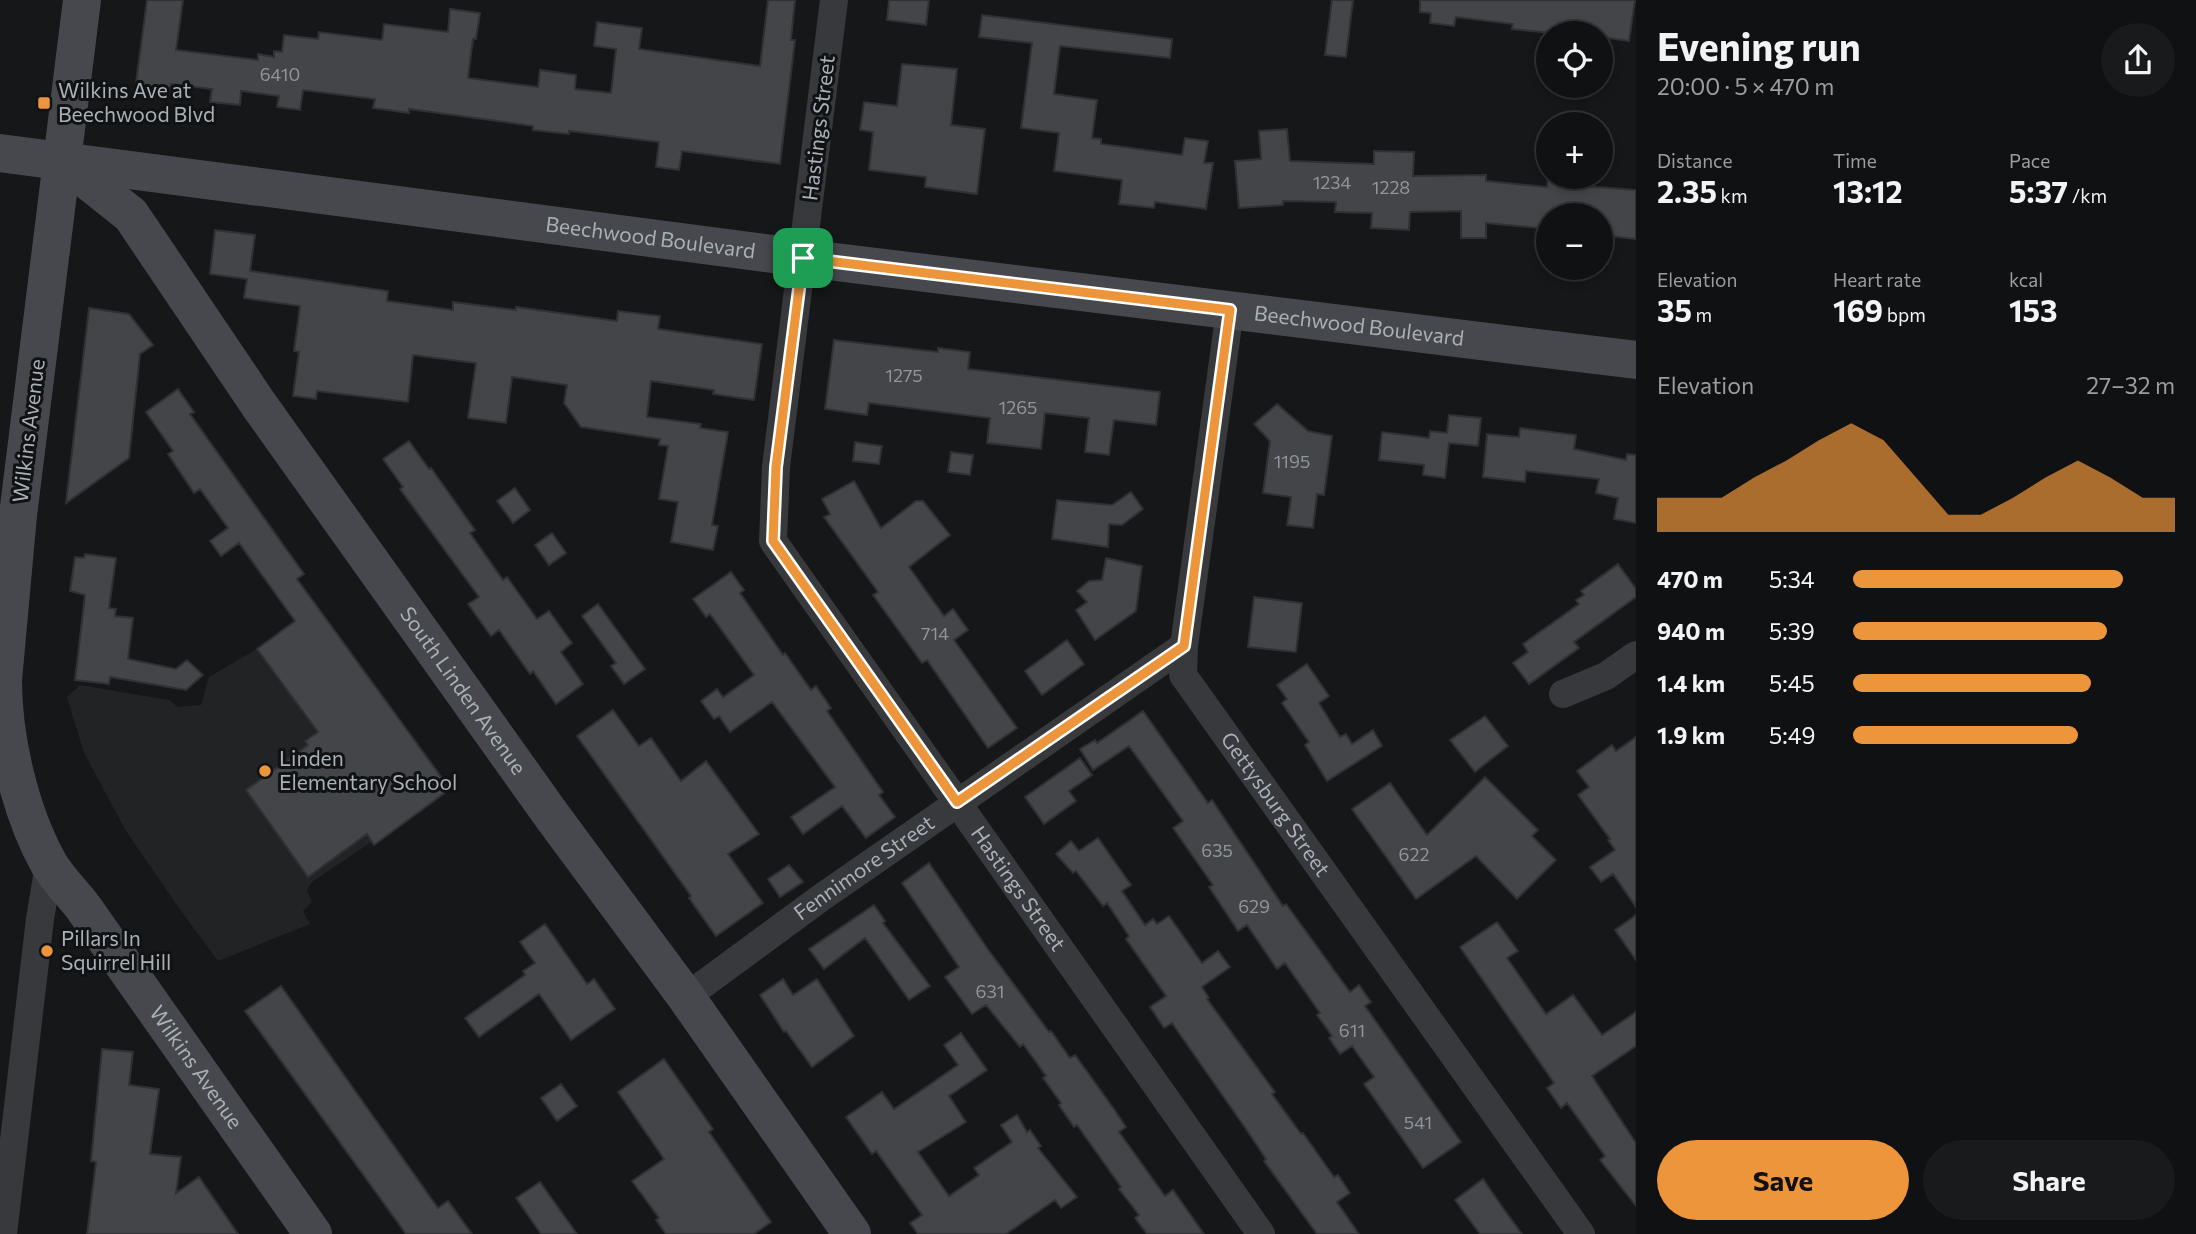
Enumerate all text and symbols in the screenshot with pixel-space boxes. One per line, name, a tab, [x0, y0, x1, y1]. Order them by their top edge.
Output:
map controls	[1536, 21, 1613, 280]
button: locate	[1536, 21, 1613, 98]
text: Evening run	[1657, 22, 1861, 69]
button: share	[2101, 23, 2175, 97]
street label: Hastings Street	[796, 54, 839, 202]
house number: 6410	[260, 63, 300, 85]
text: 20:00 · 5 × 470 m	[1657, 72, 1834, 100]
place label: Wilkins Ave at Beechwood Blvd	[58, 77, 215, 126]
marker: Wilkins Ave at Beechwood Blvd	[36, 95, 52, 111]
button: +	[1536, 112, 1613, 189]
text: Distance	[1657, 149, 1733, 172]
text: Time	[1833, 149, 1877, 172]
text: Pace	[2009, 149, 2050, 172]
house number: 1234	[1313, 171, 1352, 193]
text: 2.35	[1657, 172, 1717, 209]
text: 13:12	[1833, 172, 1903, 209]
text: 5:37	[2009, 172, 2068, 209]
house number: 1228	[1372, 176, 1410, 198]
text: km	[1717, 184, 1748, 207]
text: /km	[2068, 184, 2107, 207]
button: −	[1536, 203, 1613, 280]
street label: Beechwood Boulevard	[544, 210, 757, 263]
pin	[773, 228, 833, 288]
icon: arrive	[784, 239, 822, 277]
text: Elevation	[1657, 268, 1737, 291]
text: Heart rate	[1833, 268, 1921, 291]
text: kcal	[2009, 268, 2043, 291]
text: 35	[1657, 291, 1692, 328]
text: 169	[1833, 291, 1883, 328]
text: 153	[2009, 291, 2058, 328]
street label: Beechwood Boulevard	[1253, 299, 1466, 350]
text: m	[1692, 303, 1712, 326]
text: bpm	[1883, 303, 1926, 326]
street label: Wilkins Avenue	[6, 358, 49, 504]
house number: 1275	[885, 364, 923, 386]
text: Elevation	[1657, 371, 1754, 399]
text: 27–32 m	[2086, 371, 2175, 399]
house number: 1265	[999, 396, 1037, 418]
house number: 1195	[1274, 450, 1310, 472]
text: 470 m	[1657, 565, 1723, 593]
text: 5:34	[1769, 565, 1815, 593]
street label: South Linden Avenue	[396, 601, 532, 779]
text: 940 m	[1657, 617, 1725, 645]
text: 5:39	[1769, 617, 1815, 645]
house number: 714	[921, 622, 949, 644]
text: 1.4 km	[1657, 669, 1725, 697]
text: 5:45	[1769, 669, 1815, 697]
text: 1.9 km	[1657, 721, 1725, 749]
text: 5:49	[1769, 721, 1815, 749]
street label: Gettysburg Street	[1216, 727, 1336, 881]
place label: Linden Elementary School	[279, 745, 457, 794]
marker: Linden Elementary School	[257, 763, 273, 779]
street label: Fennimore Street	[788, 809, 938, 925]
street label: Hastings Street	[967, 821, 1072, 955]
house number: 635	[1201, 839, 1233, 861]
house number: 622	[1399, 843, 1429, 865]
house number: 629	[1238, 895, 1270, 917]
place label: Pillars In Squirrel Hill	[61, 925, 171, 974]
marker: Pillars In Squirrel Hill	[39, 943, 55, 959]
house number: 631	[976, 980, 1004, 1002]
street label: Wilkins Avenue	[145, 1000, 249, 1133]
house number: 611	[1339, 1019, 1365, 1041]
house number: 541	[1404, 1111, 1432, 1133]
button: Save	[1657, 1140, 1909, 1220]
button: Share	[1923, 1140, 2175, 1220]

